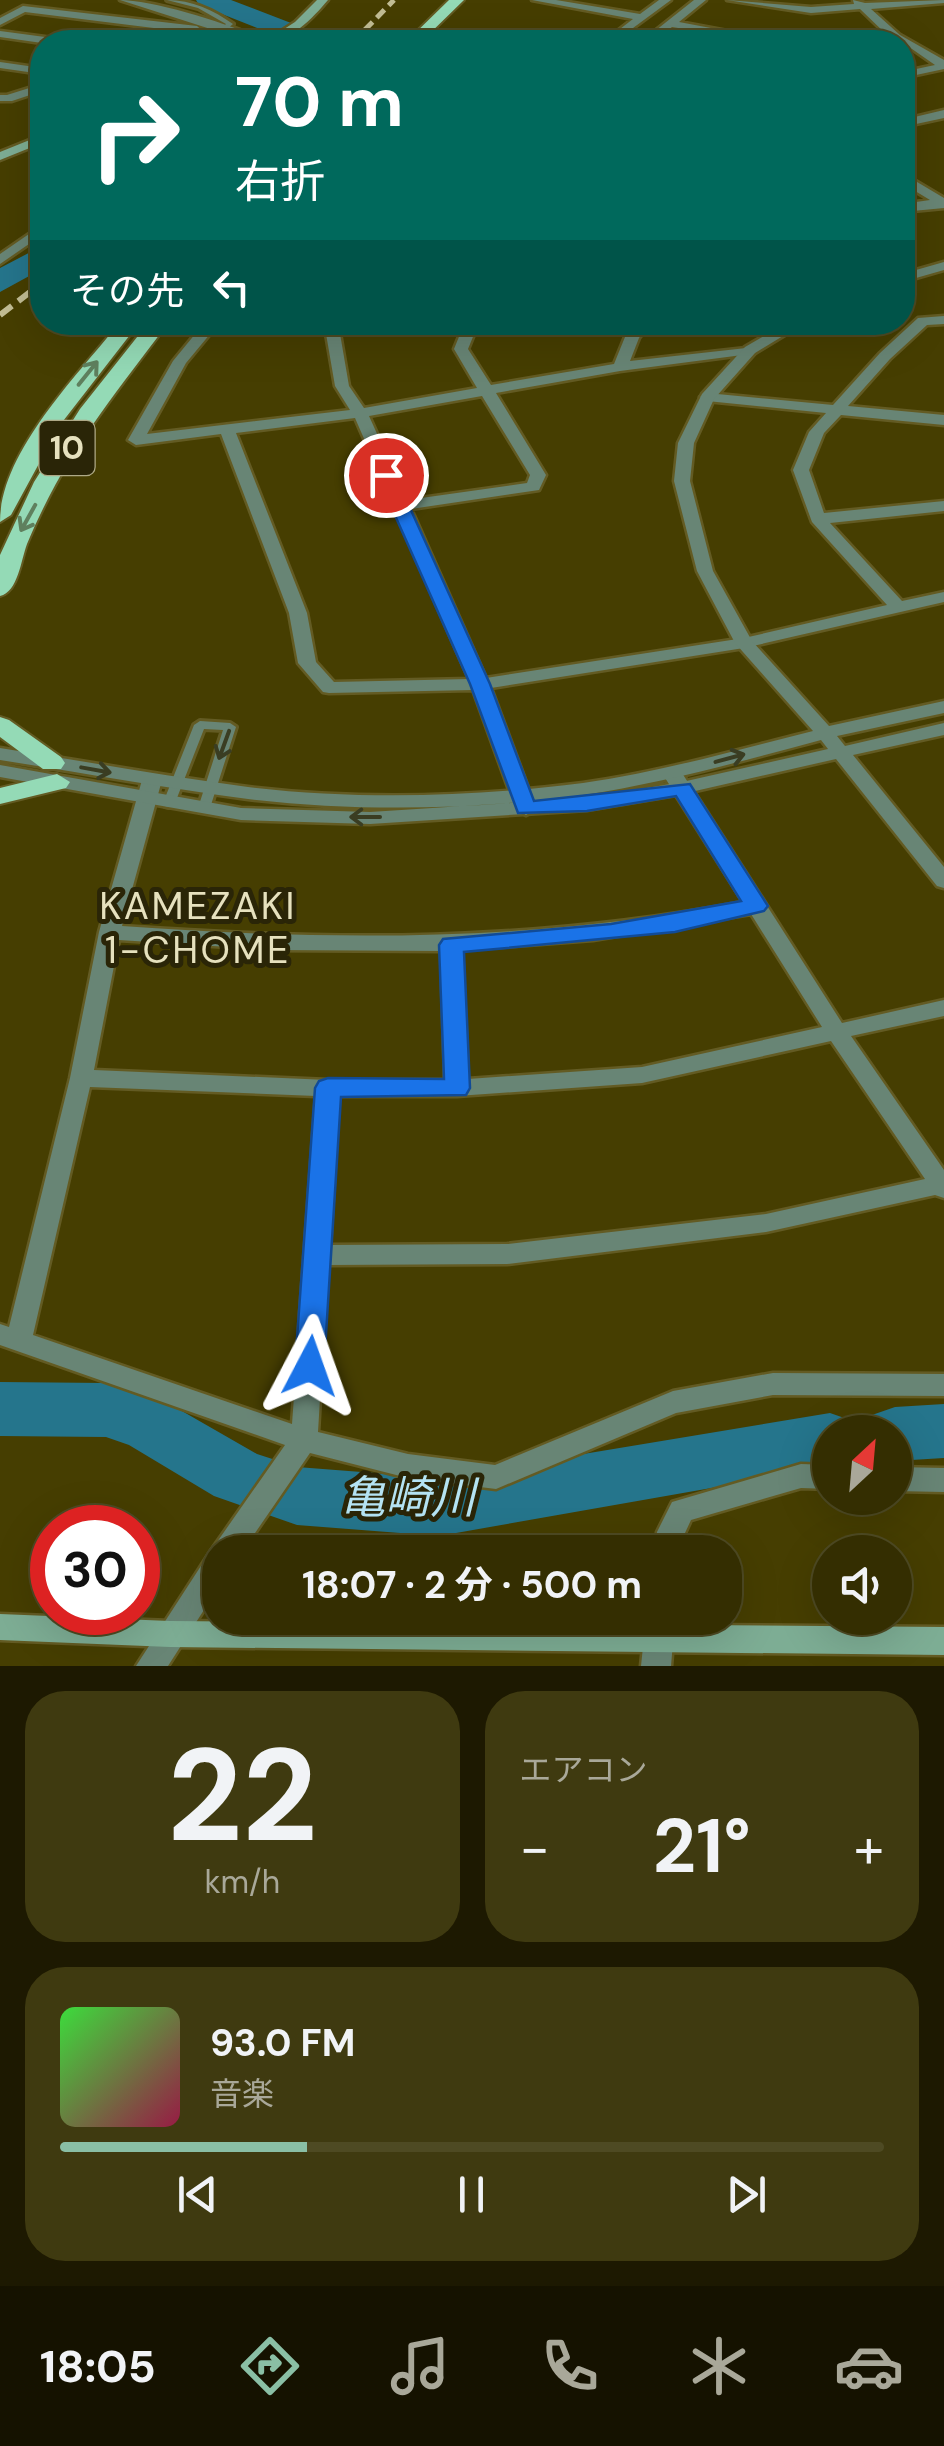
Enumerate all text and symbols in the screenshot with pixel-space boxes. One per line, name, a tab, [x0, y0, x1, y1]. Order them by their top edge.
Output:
text: 70 m	[235, 57, 404, 148]
icon: right	[70, 70, 200, 200]
text: 右折	[235, 152, 325, 211]
icon: left	[204, 260, 259, 315]
text: その先	[70, 266, 184, 316]
one-way arrow	[77, 360, 99, 386]
road number: 10	[40, 421, 94, 475]
pin	[344, 433, 429, 518]
icon: arrive	[359, 448, 414, 503]
one-way arrow	[17, 503, 37, 533]
one-way arrow	[214, 728, 232, 759]
one-way arrow	[714, 748, 746, 767]
one-way arrow	[79, 761, 112, 780]
one-way arrow	[349, 808, 382, 826]
district label: KAMEZAKI 1-CHOME	[99, 881, 297, 975]
position arrow	[258, 1314, 362, 1418]
north arrow	[812, 1415, 912, 1515]
map controls	[812, 1415, 912, 1635]
water label: 亀崎川	[340, 1468, 479, 1527]
speed limit sign: 30	[30, 1505, 160, 1635]
button: sound	[812, 1535, 912, 1635]
text: 18:07 · 2 分 · 500 m	[302, 1560, 642, 1610]
text: 22	[167, 1711, 317, 1880]
text: エアコン	[520, 1749, 648, 1791]
text: 21°	[653, 1798, 751, 1895]
text: −	[520, 1812, 550, 1884]
text: +	[854, 1812, 884, 1884]
text: km/h	[204, 1861, 280, 1903]
text: 93.0 FM	[210, 2018, 355, 2068]
text: 音楽	[210, 2073, 274, 2115]
icon: previous	[170, 2167, 225, 2222]
icon: pause	[444, 2167, 499, 2222]
icon: next	[719, 2167, 774, 2222]
icon: directions	[235, 2331, 305, 2401]
icon: music	[385, 2331, 455, 2401]
icon: phone	[535, 2331, 605, 2401]
icon: climate	[684, 2331, 754, 2401]
icon: car	[834, 2331, 904, 2401]
text: 18:05	[40, 2337, 156, 2396]

